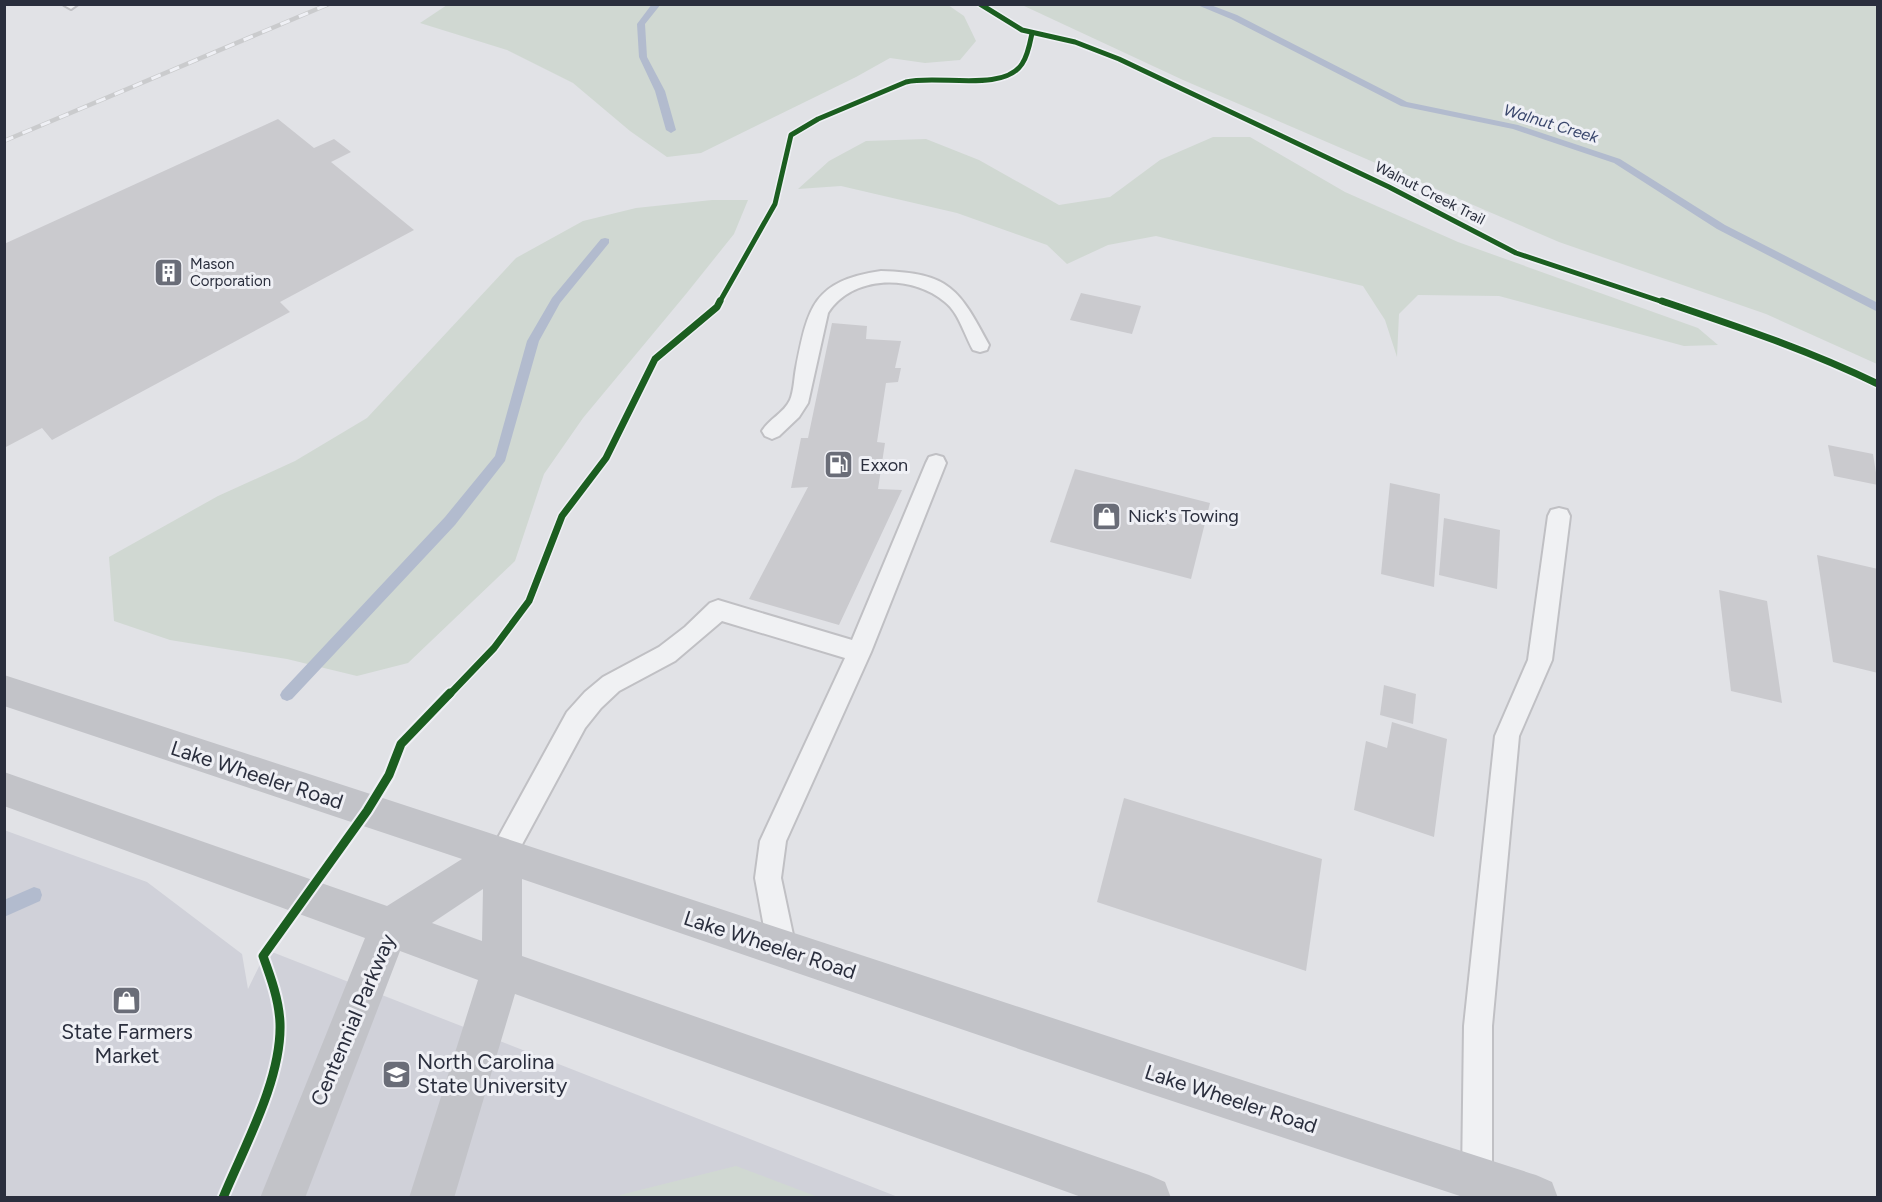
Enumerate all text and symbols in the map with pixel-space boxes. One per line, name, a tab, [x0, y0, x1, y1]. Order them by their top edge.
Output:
water label: Walnut Creek	[1501, 100, 1602, 147]
street label: Walnut Creek Trail	[1372, 157, 1488, 229]
place label: Mason Corporation	[190, 255, 271, 290]
building icon: Mason Corporation	[153, 257, 185, 289]
fuel station icon: Exxon	[823, 449, 855, 481]
place label: Exxon	[860, 454, 908, 476]
shop icon: Nick's Towing	[1091, 500, 1123, 532]
place label: Nick's Towing	[1128, 505, 1239, 527]
street label: Lake Wheeler Road	[168, 735, 347, 814]
street label: Lake Wheeler Road	[681, 905, 860, 984]
street label: Centennial Parkway	[305, 930, 400, 1109]
shop icon: State Farmers Market	[111, 985, 143, 1017]
place label: State Farmers Market	[61, 1019, 193, 1068]
place label: North Carolina State University	[417, 1049, 567, 1098]
school or university icon: North Carolina State University	[380, 1058, 412, 1090]
street label: Lake Wheeler Road	[1142, 1059, 1321, 1138]

